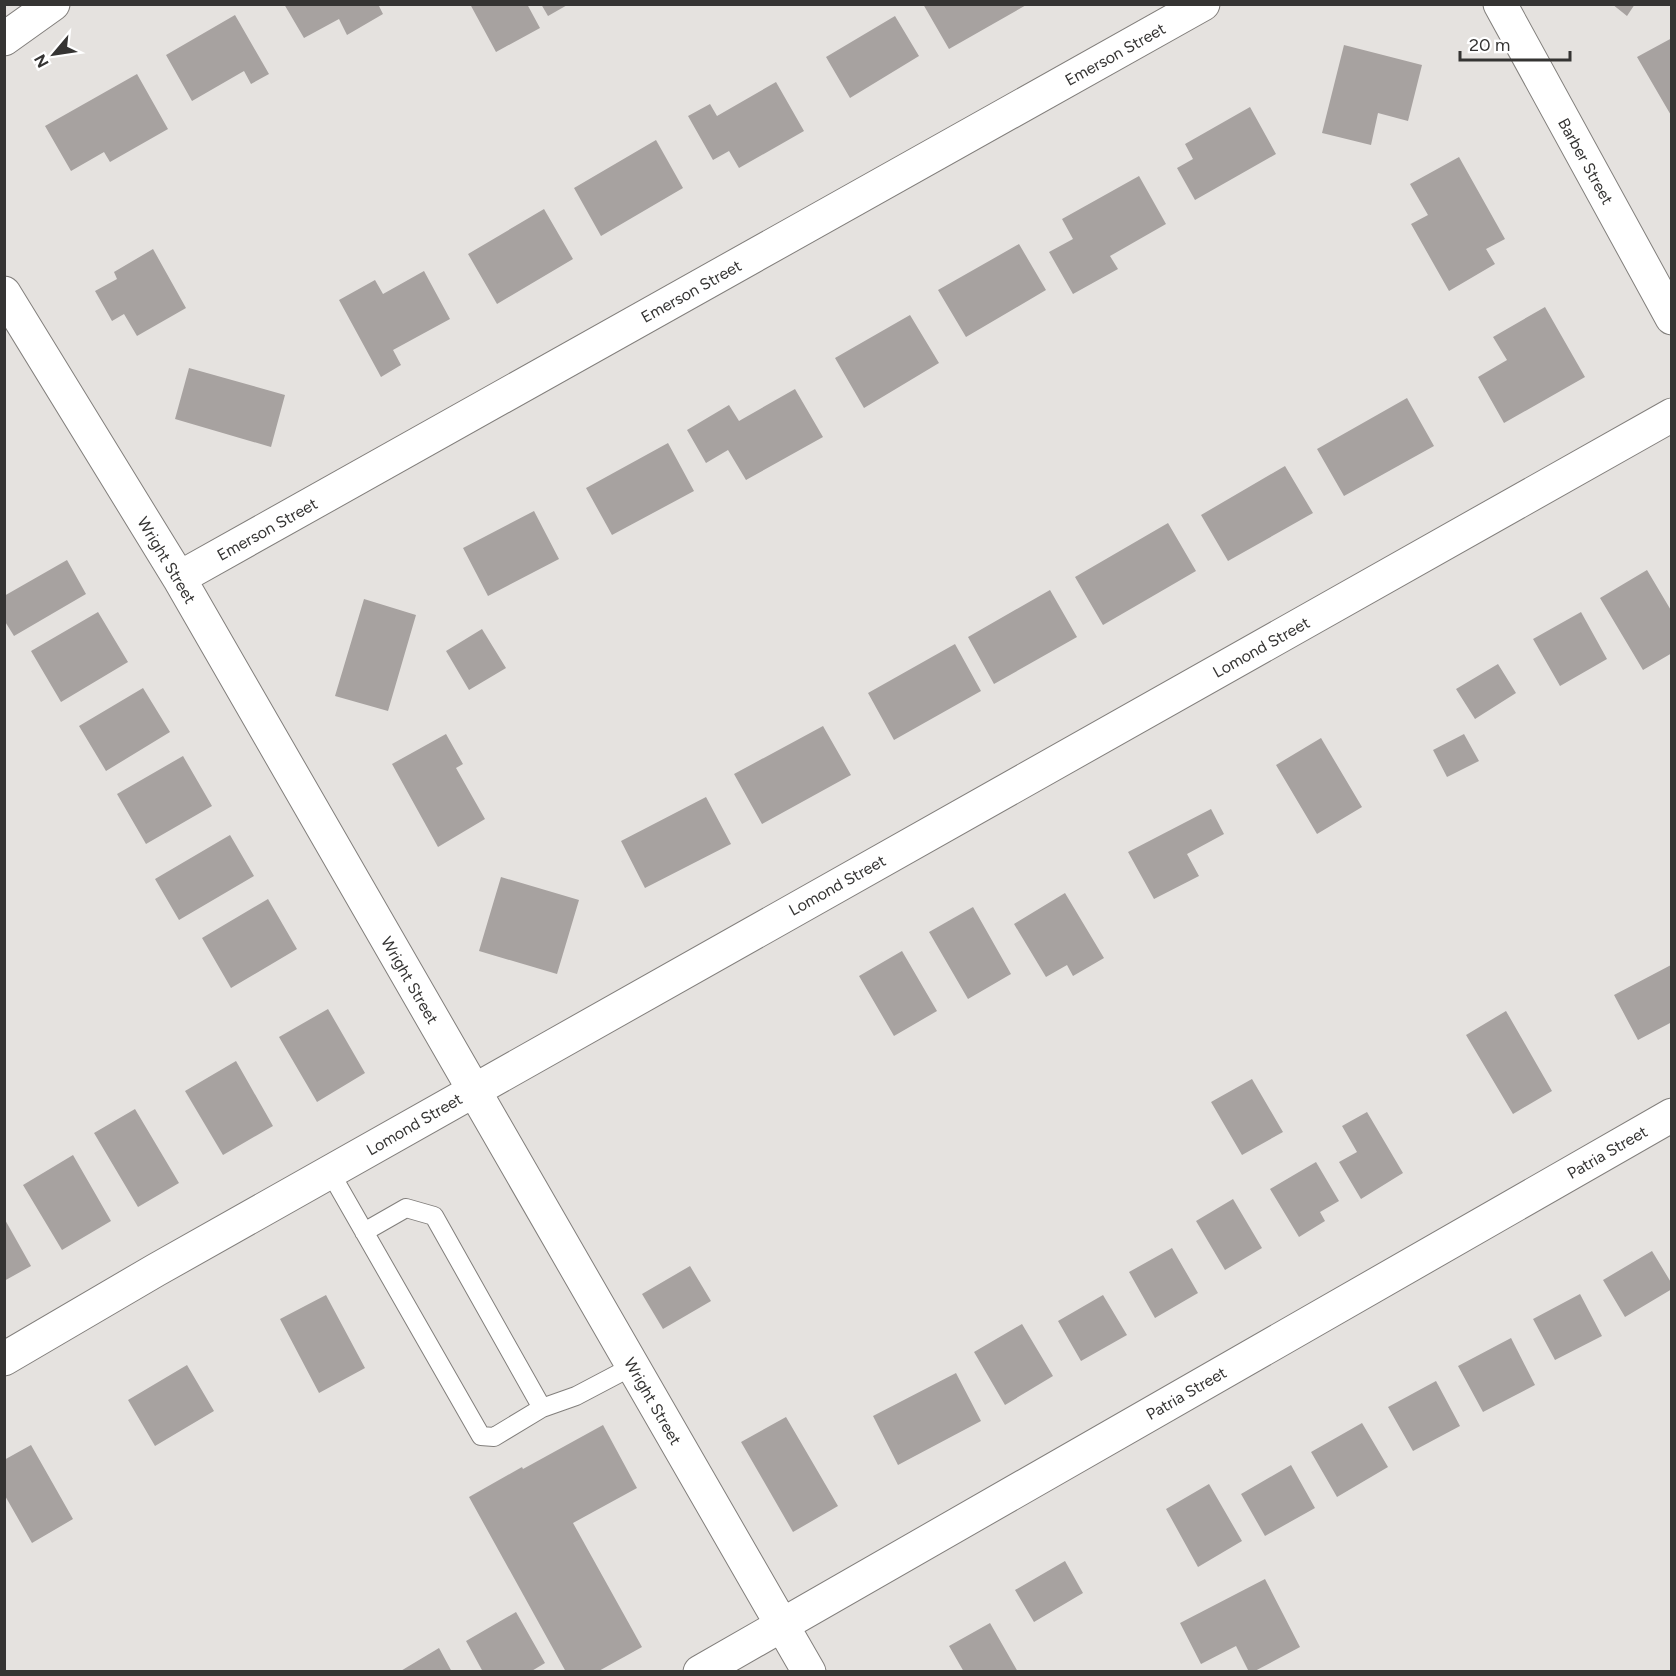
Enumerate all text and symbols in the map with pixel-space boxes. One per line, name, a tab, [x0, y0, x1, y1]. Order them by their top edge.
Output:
street label: Emerson Street	[1062, 19, 1169, 90]
north arrow	[24, 24, 84, 84]
scale bar	[1460, 24, 1570, 62]
text: 20 m	[1469, 34, 1510, 56]
text: N	[30, 51, 53, 71]
street label: Barber Street	[1554, 115, 1617, 208]
street label: Emerson Street	[638, 256, 745, 327]
street label: Emerson Street	[214, 494, 321, 565]
street label: Wright Street	[133, 514, 200, 607]
street label: Lomond Street	[1210, 613, 1313, 682]
street label: Lomond Street	[786, 851, 889, 920]
street label: Wright Street	[377, 933, 442, 1027]
street label: Lomond Street	[363, 1089, 466, 1160]
street label: Patria Street	[1564, 1122, 1651, 1183]
street label: Wright Street	[620, 1354, 685, 1448]
street label: Patria Street	[1143, 1363, 1230, 1424]

